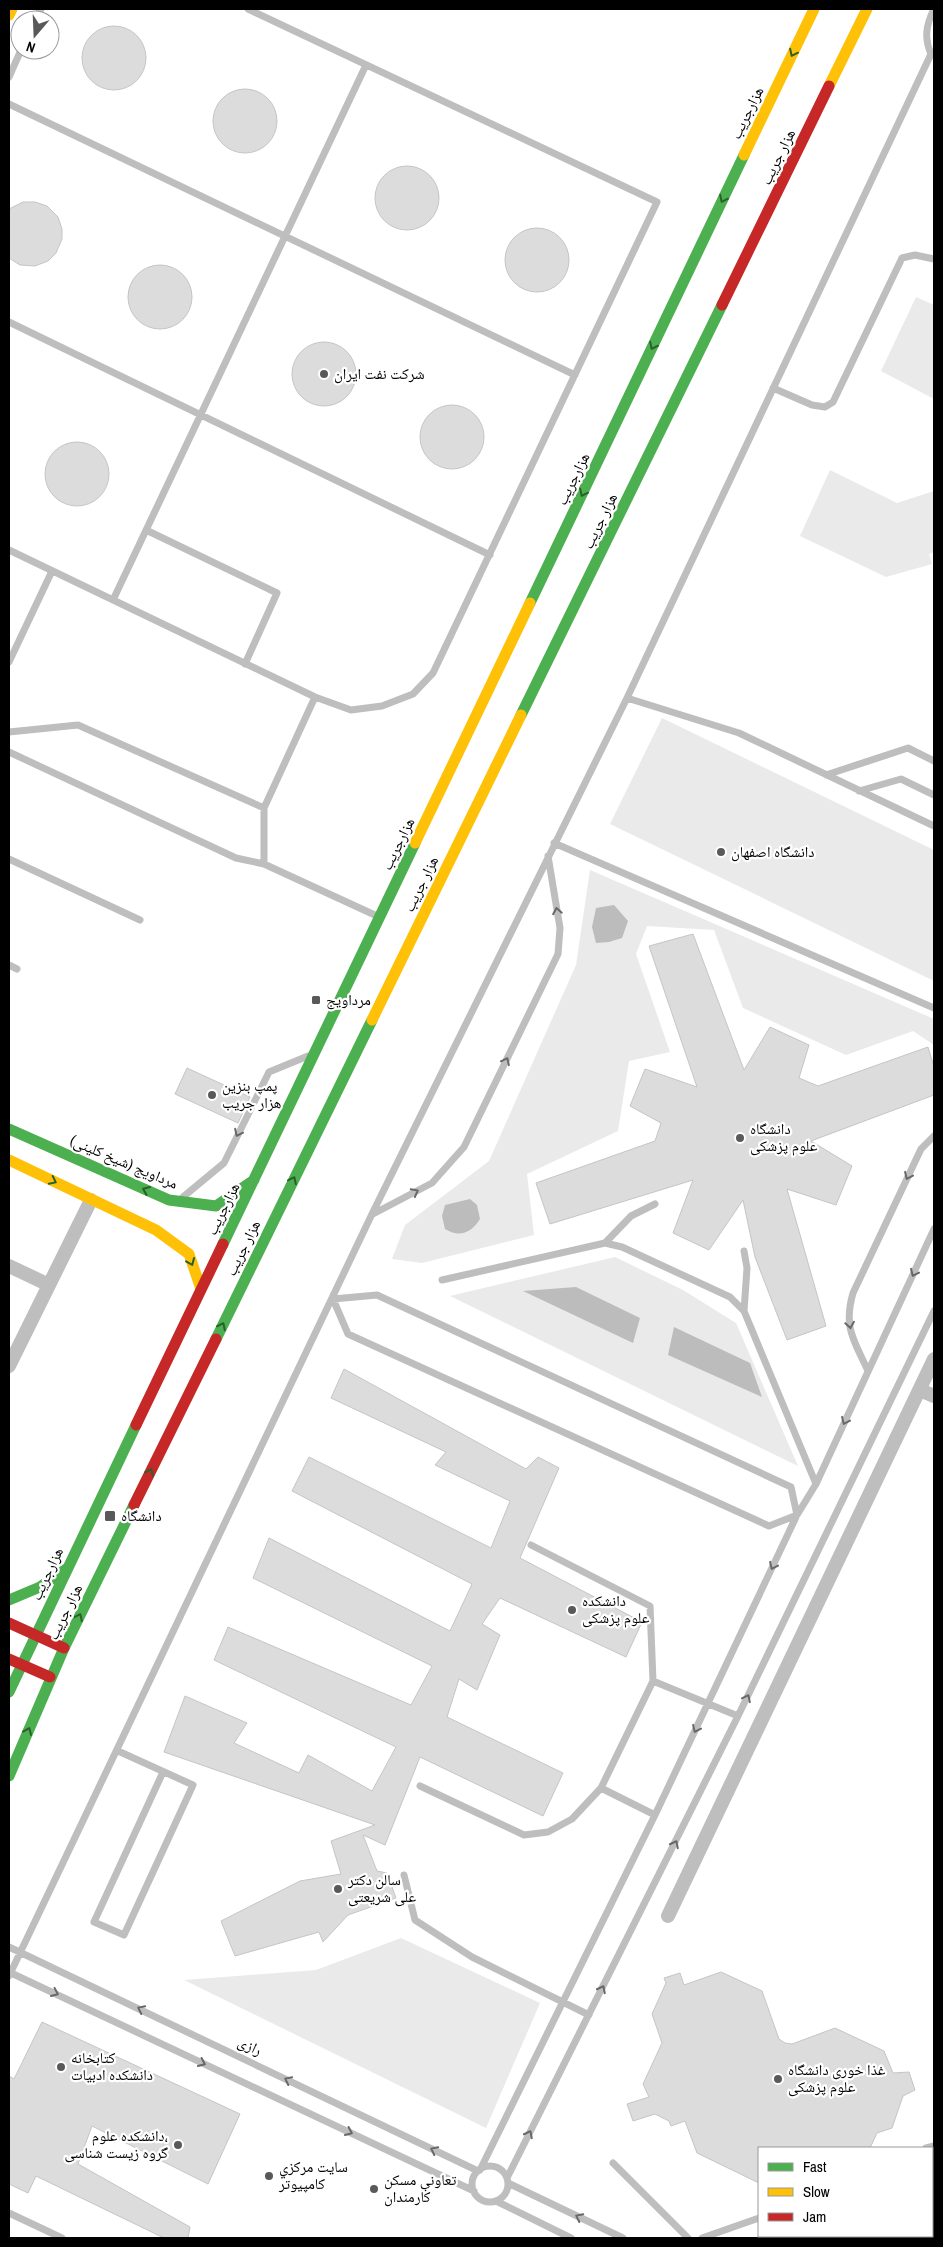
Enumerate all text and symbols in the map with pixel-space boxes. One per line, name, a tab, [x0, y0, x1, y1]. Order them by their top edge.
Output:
north arrow	[10, 10, 60, 60]
text: N	[24, 37, 38, 57]
one-way arrow	[789, 48, 799, 57]
street label: هزارجریب	[725, 83, 768, 143]
street label: هزار جریب	[755, 125, 800, 188]
one-way arrow	[719, 194, 729, 203]
one-way arrow	[649, 341, 659, 350]
place label: شرکت نفت ایران	[334, 363, 425, 384]
marker: شرکت نفت ایران	[318, 368, 330, 380]
street label: هزارجریب	[551, 449, 594, 509]
one-way arrow	[579, 487, 589, 496]
street label: هزار جریب	[577, 489, 622, 552]
street label: هزارجریب	[376, 814, 419, 874]
place label: دانشگاه اصفهان	[731, 841, 815, 862]
marker: دانشگاه اصفهان	[715, 846, 727, 858]
street label: هزار جریب	[398, 852, 443, 915]
one-way arrow	[553, 906, 563, 915]
place label: مرداویج	[326, 989, 371, 1010]
marker: مرداویج	[310, 994, 322, 1006]
one-way arrow	[500, 1057, 510, 1066]
place label: پمپ بنزین هزار جریب	[222, 1075, 281, 1113]
marker: پمپ بنزین هزار جریب	[206, 1089, 218, 1101]
place label: دانشگاه علوم پزشکی	[750, 1118, 818, 1156]
one-way arrow	[234, 1128, 244, 1137]
street label: مرداویج (شیخ کلینی)	[67, 1129, 181, 1194]
marker: دانشگاه علوم پزشکی	[734, 1132, 746, 1144]
one-way arrow	[904, 1171, 915, 1180]
one-way arrow	[48, 1175, 57, 1185]
one-way arrow	[287, 1176, 298, 1185]
street label: هزارجریب	[201, 1179, 244, 1239]
one-way arrow	[142, 1185, 151, 1196]
one-way arrow	[410, 1188, 419, 1198]
street label: هزار جریب	[220, 1216, 265, 1279]
one-way arrow	[185, 1257, 195, 1266]
one-way arrow	[909, 1268, 920, 1277]
one-way arrow	[844, 1321, 854, 1330]
one-way arrow	[216, 1322, 226, 1331]
one-way arrow	[841, 1416, 852, 1425]
one-way arrow	[144, 1468, 154, 1477]
place label: دانشگاه	[121, 1505, 162, 1526]
marker: دانشگاه	[103, 1509, 117, 1523]
street label: هزارجریب	[25, 1544, 68, 1604]
one-way arrow	[769, 1561, 780, 1570]
street label: هزار جریب	[42, 1580, 87, 1643]
place label: دانشکده علوم پزشکی	[582, 1590, 650, 1628]
marker: دانشکده علوم پزشکی	[566, 1604, 578, 1616]
one-way arrow	[73, 1614, 83, 1623]
one-way arrow	[741, 1694, 751, 1703]
one-way arrow	[692, 1724, 702, 1733]
one-way arrow	[21, 1727, 32, 1736]
one-way arrow	[669, 1840, 679, 1849]
place label: سالن دکتر علی شریعتی	[347, 1869, 416, 1907]
marker: سالن دکتر علی شریعتی	[332, 1883, 344, 1895]
one-way arrow	[596, 1985, 606, 1994]
one-way arrow	[50, 1987, 59, 1998]
one-way arrow	[138, 2005, 147, 2015]
street label: رازی	[235, 2031, 266, 2060]
place label: کتابخانه دانشکده ادبيات	[71, 2047, 153, 2085]
one-way arrow	[197, 2056, 206, 2067]
place label: غذا خوری دانشگاه علوم پزشکی	[788, 2059, 886, 2097]
marker: کتابخانه دانشکده ادبيات	[55, 2061, 67, 2073]
marker: غذا خوری دانشگاه علوم پزشکی	[772, 2073, 784, 2085]
one-way arrow	[284, 2075, 293, 2086]
place label: دانشکده علوم، گروه زیست شناسی	[64, 2125, 168, 2163]
one-way arrow	[344, 2126, 353, 2136]
one-way arrow	[523, 2130, 533, 2139]
marker: دانشکده علوم، گروه زیست شناسی	[172, 2139, 184, 2151]
one-way arrow	[431, 2146, 440, 2156]
legend	[758, 2147, 933, 2237]
place label: سايت مرکزي کامپيوتر	[278, 2156, 348, 2194]
text: Fast	[803, 2156, 827, 2177]
place label: تعاوني مسکن کارمندان	[384, 2169, 457, 2207]
marker: سايت مرکزي کامپيوتر	[263, 2170, 275, 2182]
text: Slow	[803, 2181, 830, 2202]
marker: تعاوني مسکن کارمندان	[368, 2183, 380, 2195]
text: Jam	[803, 2206, 826, 2227]
one-way arrow	[576, 2213, 585, 2223]

